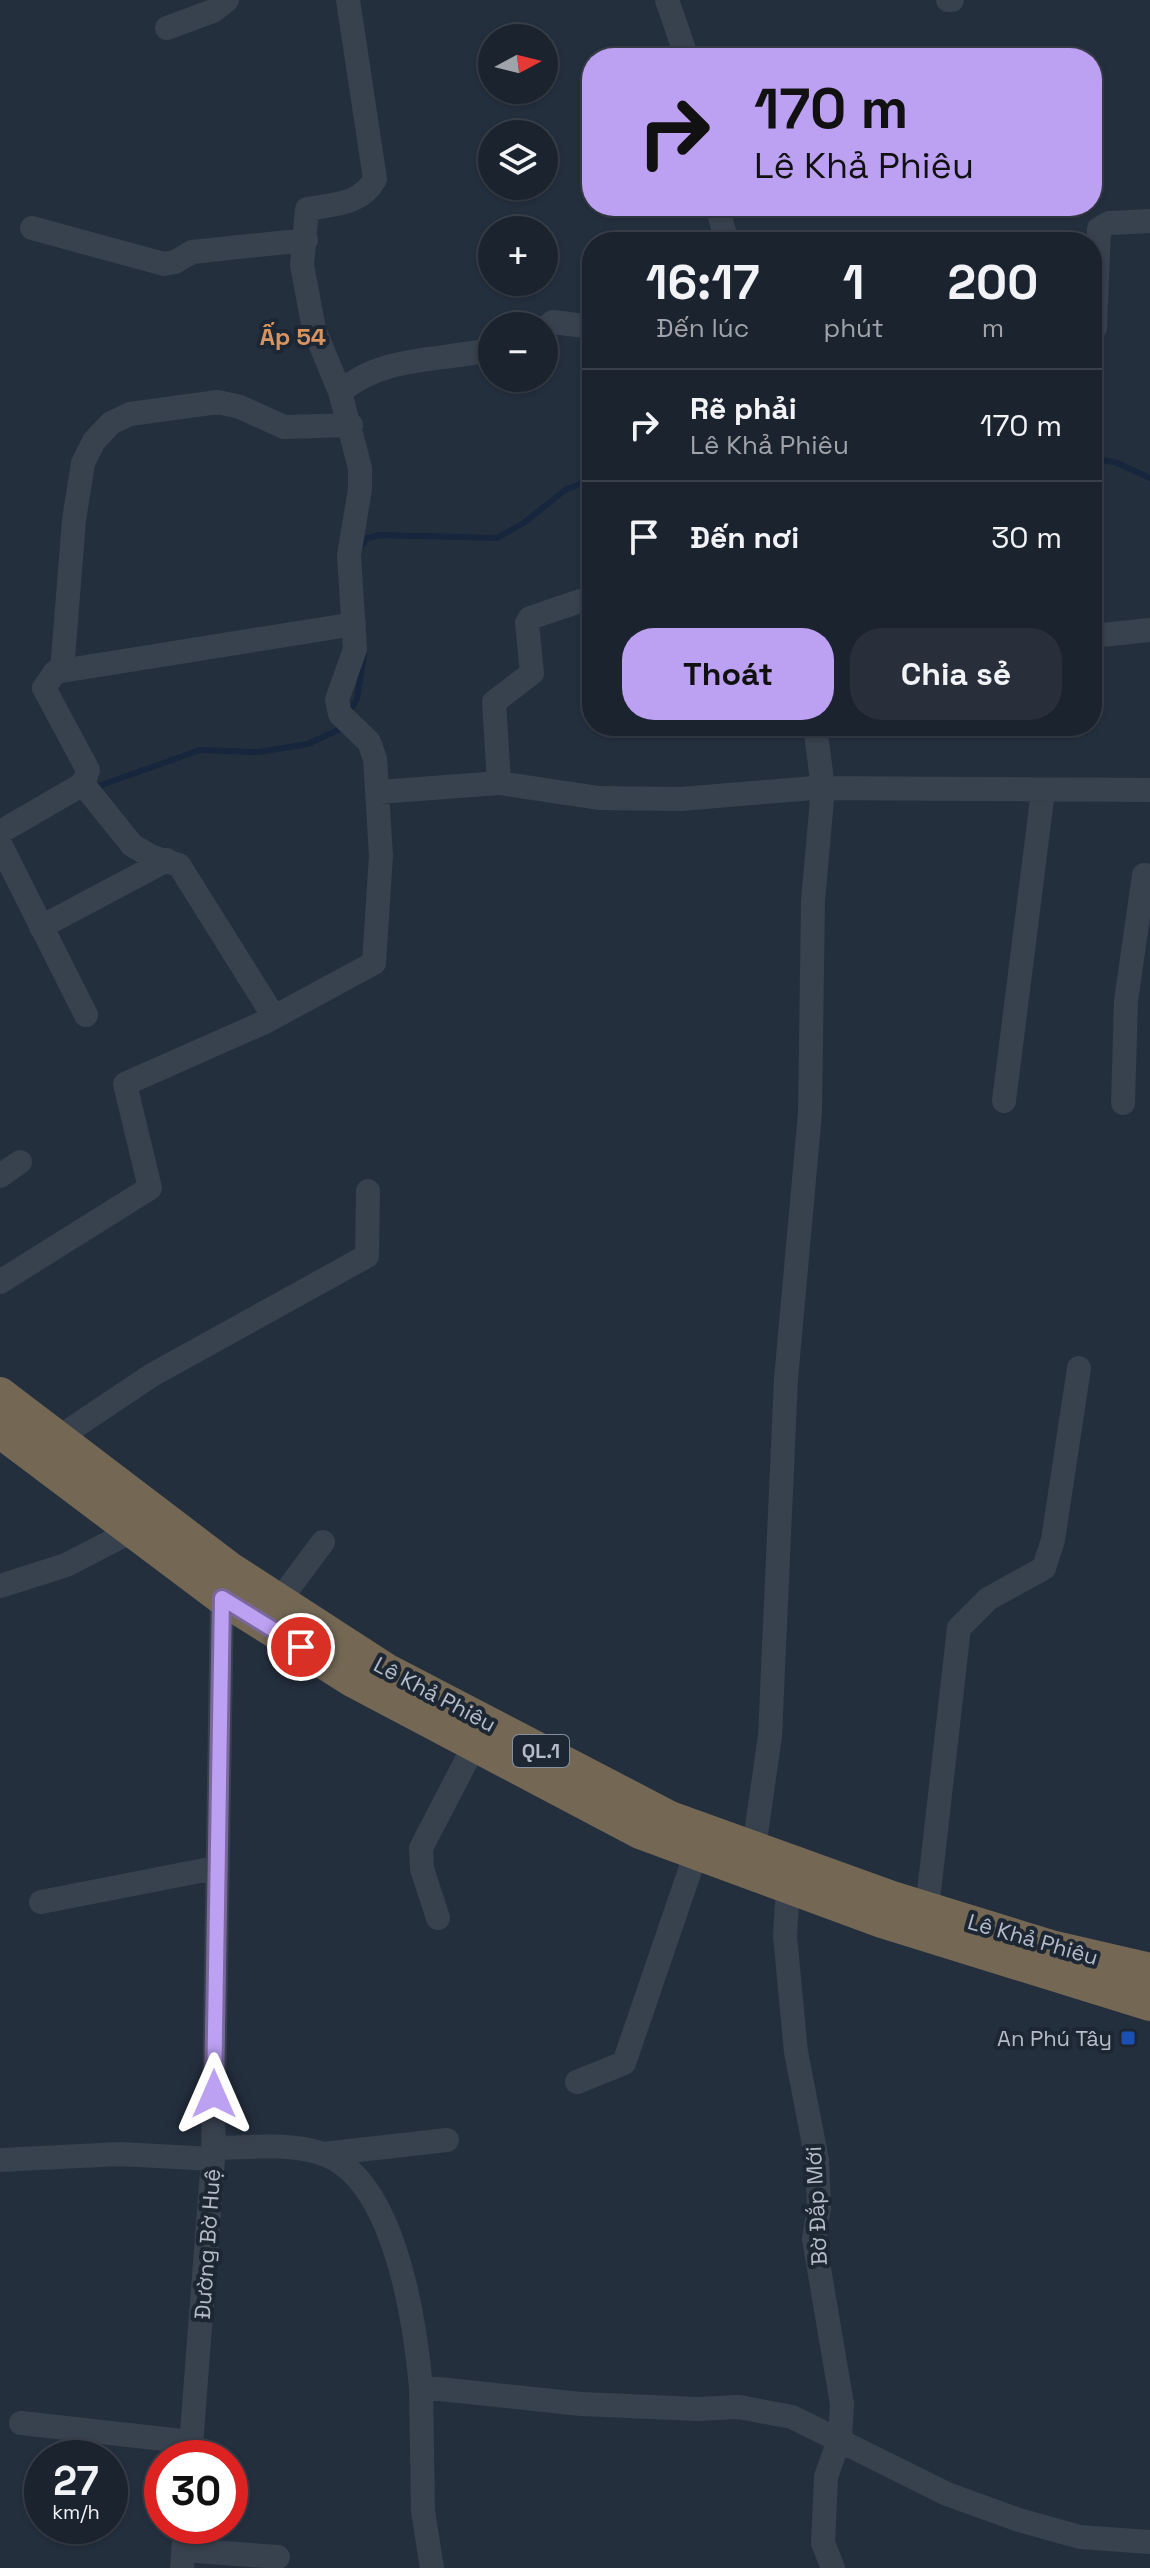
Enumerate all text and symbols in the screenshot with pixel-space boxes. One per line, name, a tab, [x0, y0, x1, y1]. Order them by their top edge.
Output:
north arrow	[478, 24, 558, 104]
map controls	[478, 24, 558, 392]
text: 170 m	[754, 73, 908, 144]
icon: right	[622, 80, 726, 184]
button: layers	[478, 120, 558, 200]
text: Lê Khả Phiêu	[754, 143, 974, 189]
button: +	[478, 216, 558, 296]
text: 16:17	[646, 252, 760, 313]
text: 1	[843, 252, 864, 313]
text: 200	[948, 252, 1038, 313]
text: Đến lúc	[656, 311, 749, 345]
text: phút	[823, 311, 884, 345]
text: m	[982, 311, 1004, 345]
button: −	[478, 312, 558, 392]
district label: Ấp 54	[260, 321, 326, 352]
text: Rẽ phải	[690, 389, 797, 428]
icon: right	[622, 403, 666, 447]
text: 170 m	[980, 406, 1062, 445]
text: Lê Khả Phiêu	[690, 428, 849, 462]
icon: arrive	[622, 515, 666, 559]
text: Đến nơi	[690, 518, 799, 557]
text: 30 m	[991, 518, 1062, 557]
button: Thoát	[622, 628, 834, 720]
button: Chia sẻ	[850, 628, 1062, 720]
pin	[267, 1613, 335, 1681]
icon: arrive	[279, 1625, 323, 1669]
street label: Lê Khả Phiêu	[369, 1650, 501, 1738]
road number: QL.1	[513, 1735, 569, 1767]
street label: Lê Khả Phiêu	[965, 1907, 1101, 1971]
place label: An Phú Tây	[997, 2024, 1112, 2052]
marker: An Phú Tây	[1119, 2029, 1137, 2047]
position arrow	[172, 2052, 256, 2136]
street label: Bờ Đắp Mới	[799, 2146, 833, 2266]
street label: Đường Bờ Huệ	[188, 2168, 226, 2320]
speed limit sign: 30	[144, 2440, 248, 2544]
text: 27	[53, 2456, 99, 2507]
text: km/h	[52, 2499, 100, 2525]

